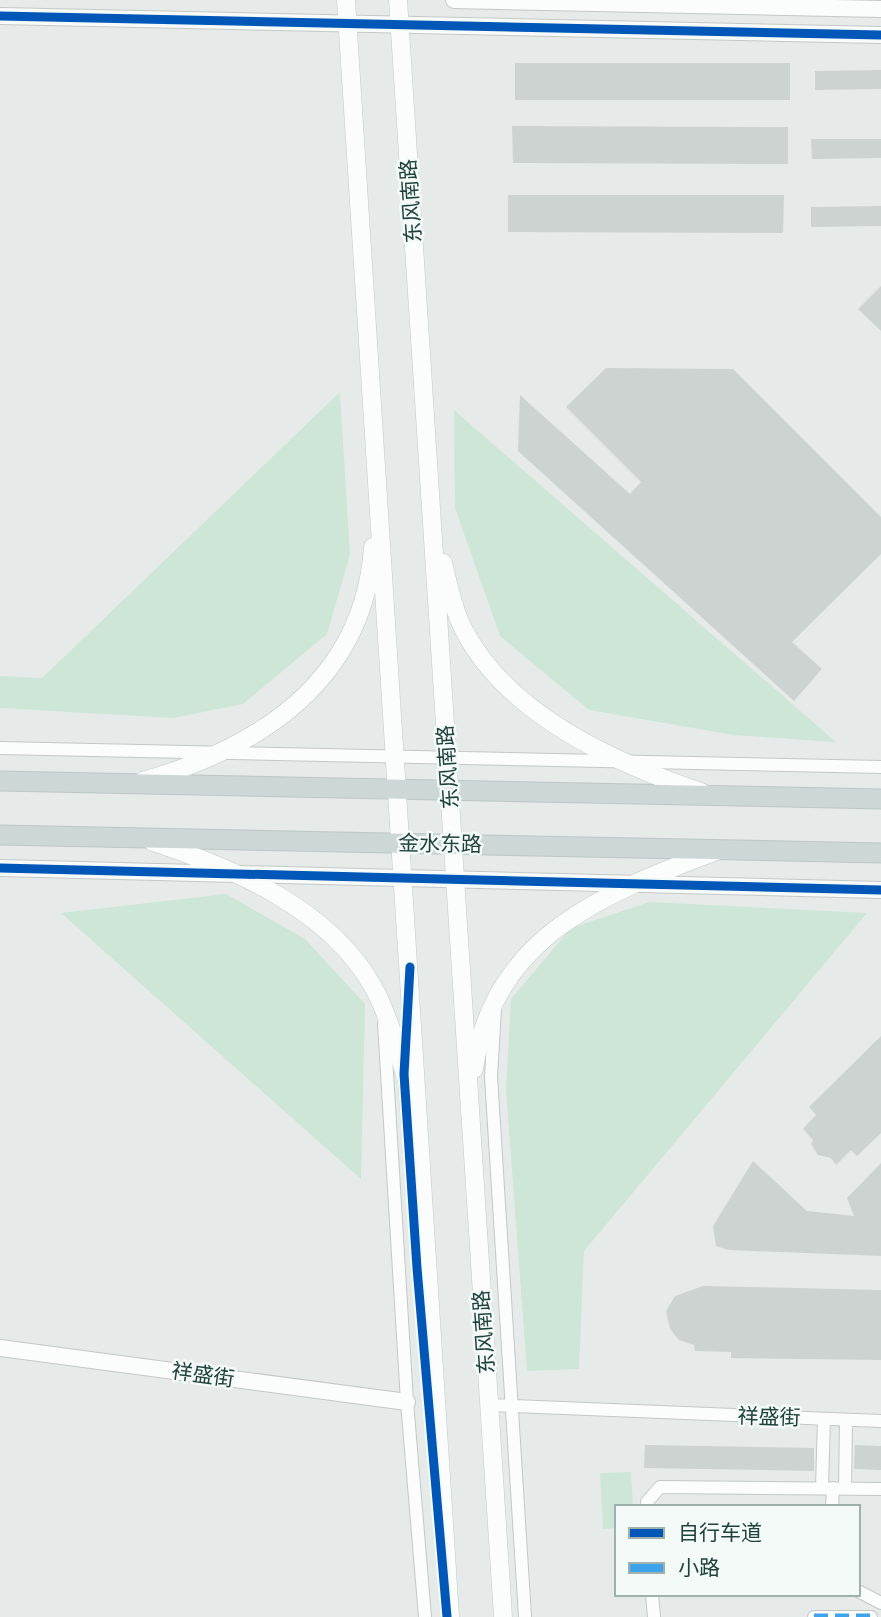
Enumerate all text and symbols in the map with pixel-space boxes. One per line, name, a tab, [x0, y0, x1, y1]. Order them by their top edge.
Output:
street label: 东风南路	[396, 158, 425, 244]
street label: 东风南路	[433, 724, 462, 810]
street label: 金水东路	[398, 831, 482, 856]
street label: 东风南路	[469, 1289, 498, 1375]
street label: 祥盛街	[170, 1359, 236, 1390]
street label: 祥盛街	[737, 1404, 801, 1429]
legend	[615, 1505, 860, 1596]
text: 自行车道	[678, 1521, 762, 1544]
text: 小路	[678, 1556, 720, 1579]

